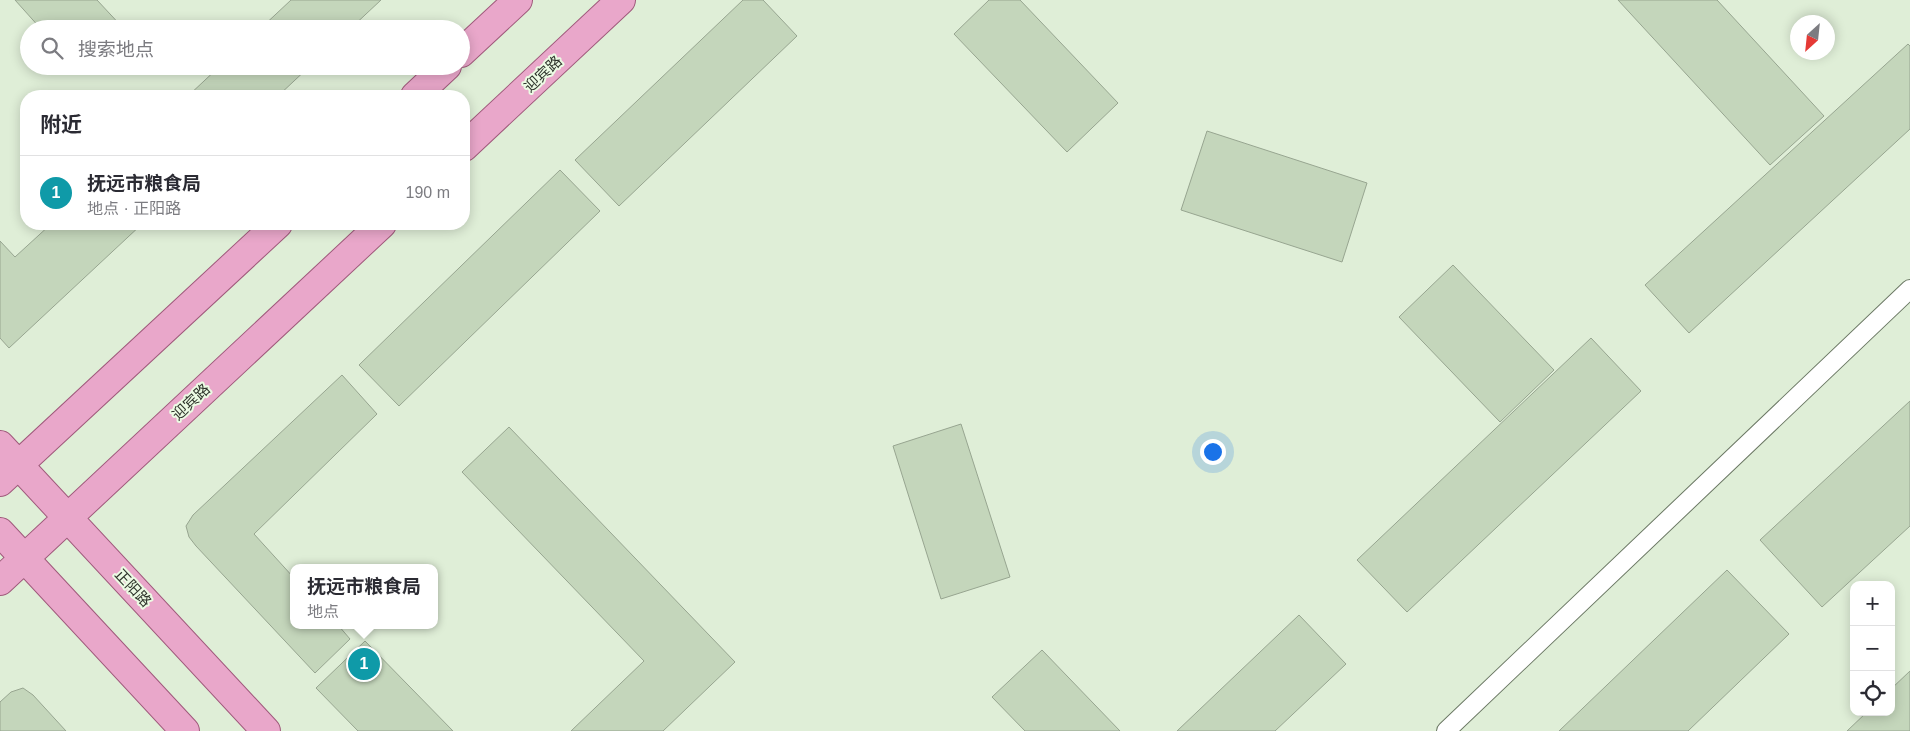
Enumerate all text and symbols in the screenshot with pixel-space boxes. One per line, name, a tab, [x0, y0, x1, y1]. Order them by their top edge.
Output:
north arrow	[1790, 15, 1835, 60]
search box	[20, 20, 470, 75]
icon: search	[38, 34, 66, 62]
text: 搜索地点	[78, 39, 154, 60]
street label: 迎宾路	[520, 52, 565, 95]
text: 附近	[40, 113, 82, 136]
text: 抚远市粮食局	[87, 173, 201, 194]
text: 1	[52, 184, 60, 201]
text: 190 m	[406, 184, 450, 201]
text: 地点 · 正阳路	[87, 200, 181, 217]
street label: 迎宾路	[168, 380, 213, 423]
your location	[1200, 439, 1226, 465]
popup	[290, 564, 438, 629]
street label: 正阳路	[112, 565, 155, 610]
text: 抚远市粮食局	[307, 576, 421, 597]
map controls	[1850, 581, 1895, 716]
button: +	[1850, 581, 1895, 626]
text: 地点	[307, 603, 339, 620]
button: −	[1850, 626, 1895, 671]
pin: 1	[348, 645, 380, 683]
button: locate	[1850, 671, 1895, 716]

